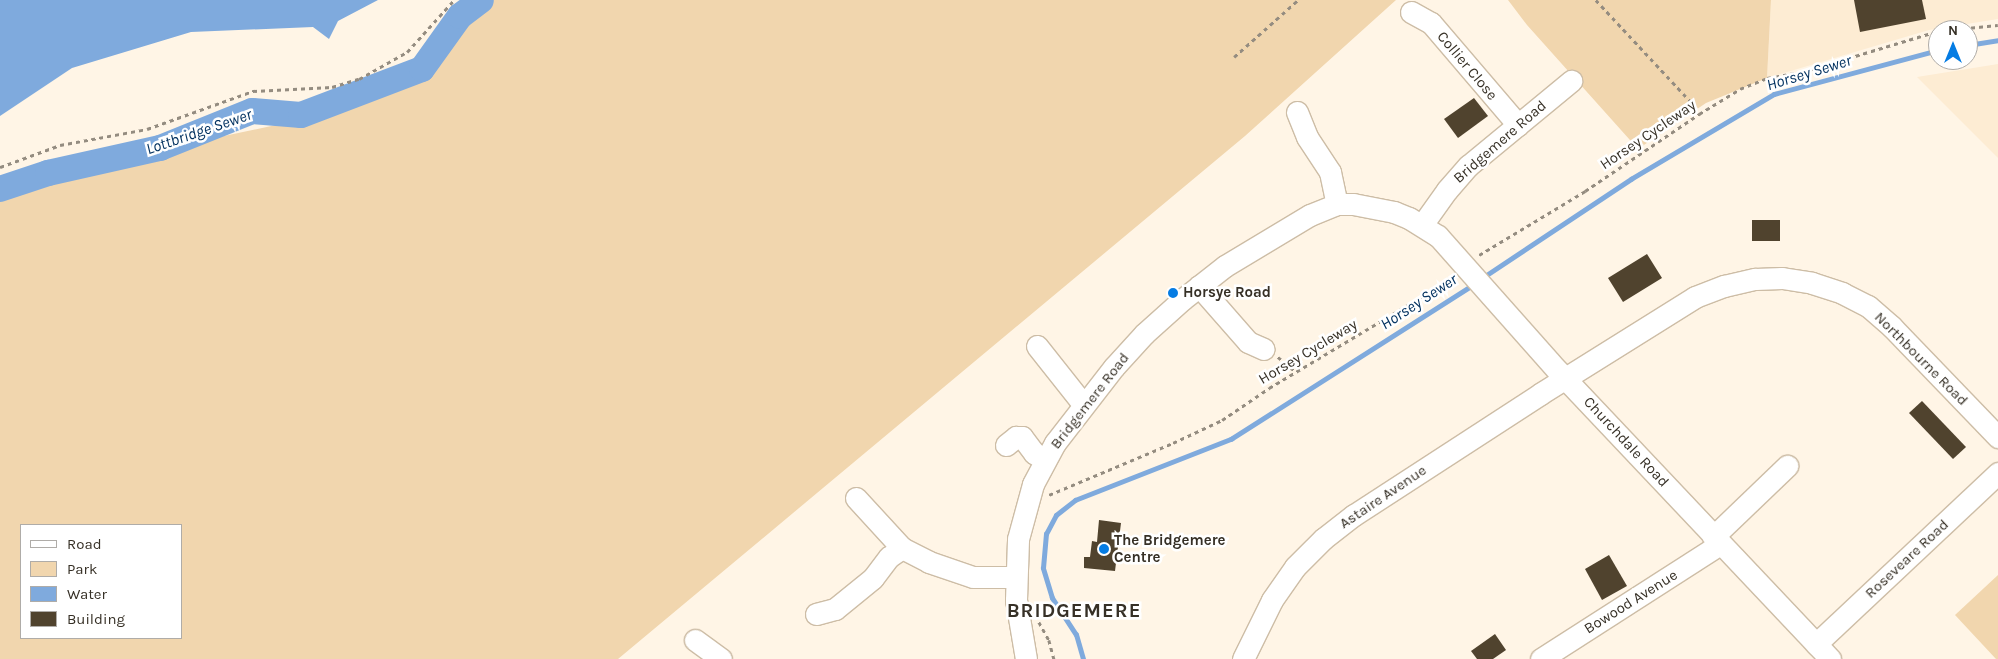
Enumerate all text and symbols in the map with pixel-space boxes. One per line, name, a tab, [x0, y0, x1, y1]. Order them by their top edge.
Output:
north arrow	[1928, 20, 1978, 70]
text: N	[1948, 22, 1958, 39]
street label: Collier Close	[1433, 28, 1501, 104]
water label: Horsey Sewer	[1764, 51, 1854, 95]
street label: Horsey Cycleway	[1597, 96, 1699, 174]
street label: Bridgemere Road	[1450, 97, 1550, 187]
water label: Lottbridge Sewer	[144, 105, 254, 159]
water label: Horsey Sewer	[1377, 270, 1461, 334]
place label: Horsye Road	[1183, 284, 1271, 302]
marker: Horsye Road	[1167, 287, 1179, 299]
street label: Northbourne Road	[1870, 308, 1972, 410]
street label: Horsey Cycleway	[1255, 316, 1361, 388]
street label: Bridgemere Road	[1047, 349, 1133, 453]
street label: Churchdale Road	[1580, 393, 1672, 491]
street label: Astaire Avenue	[1336, 461, 1430, 533]
street label: Roseveare Road	[1861, 516, 1953, 602]
legend	[20, 524, 182, 639]
place label: The Bridgemere Centre	[1114, 531, 1226, 566]
text: Road	[67, 535, 102, 553]
marker: The Bridgemere Centre	[1098, 543, 1110, 555]
text: Park	[67, 560, 97, 578]
street label: Bowood Avenue	[1581, 566, 1681, 638]
text: Water	[67, 585, 107, 603]
district label: BRIDGEMERE	[1005, 598, 1143, 622]
text: Building	[67, 610, 125, 628]

